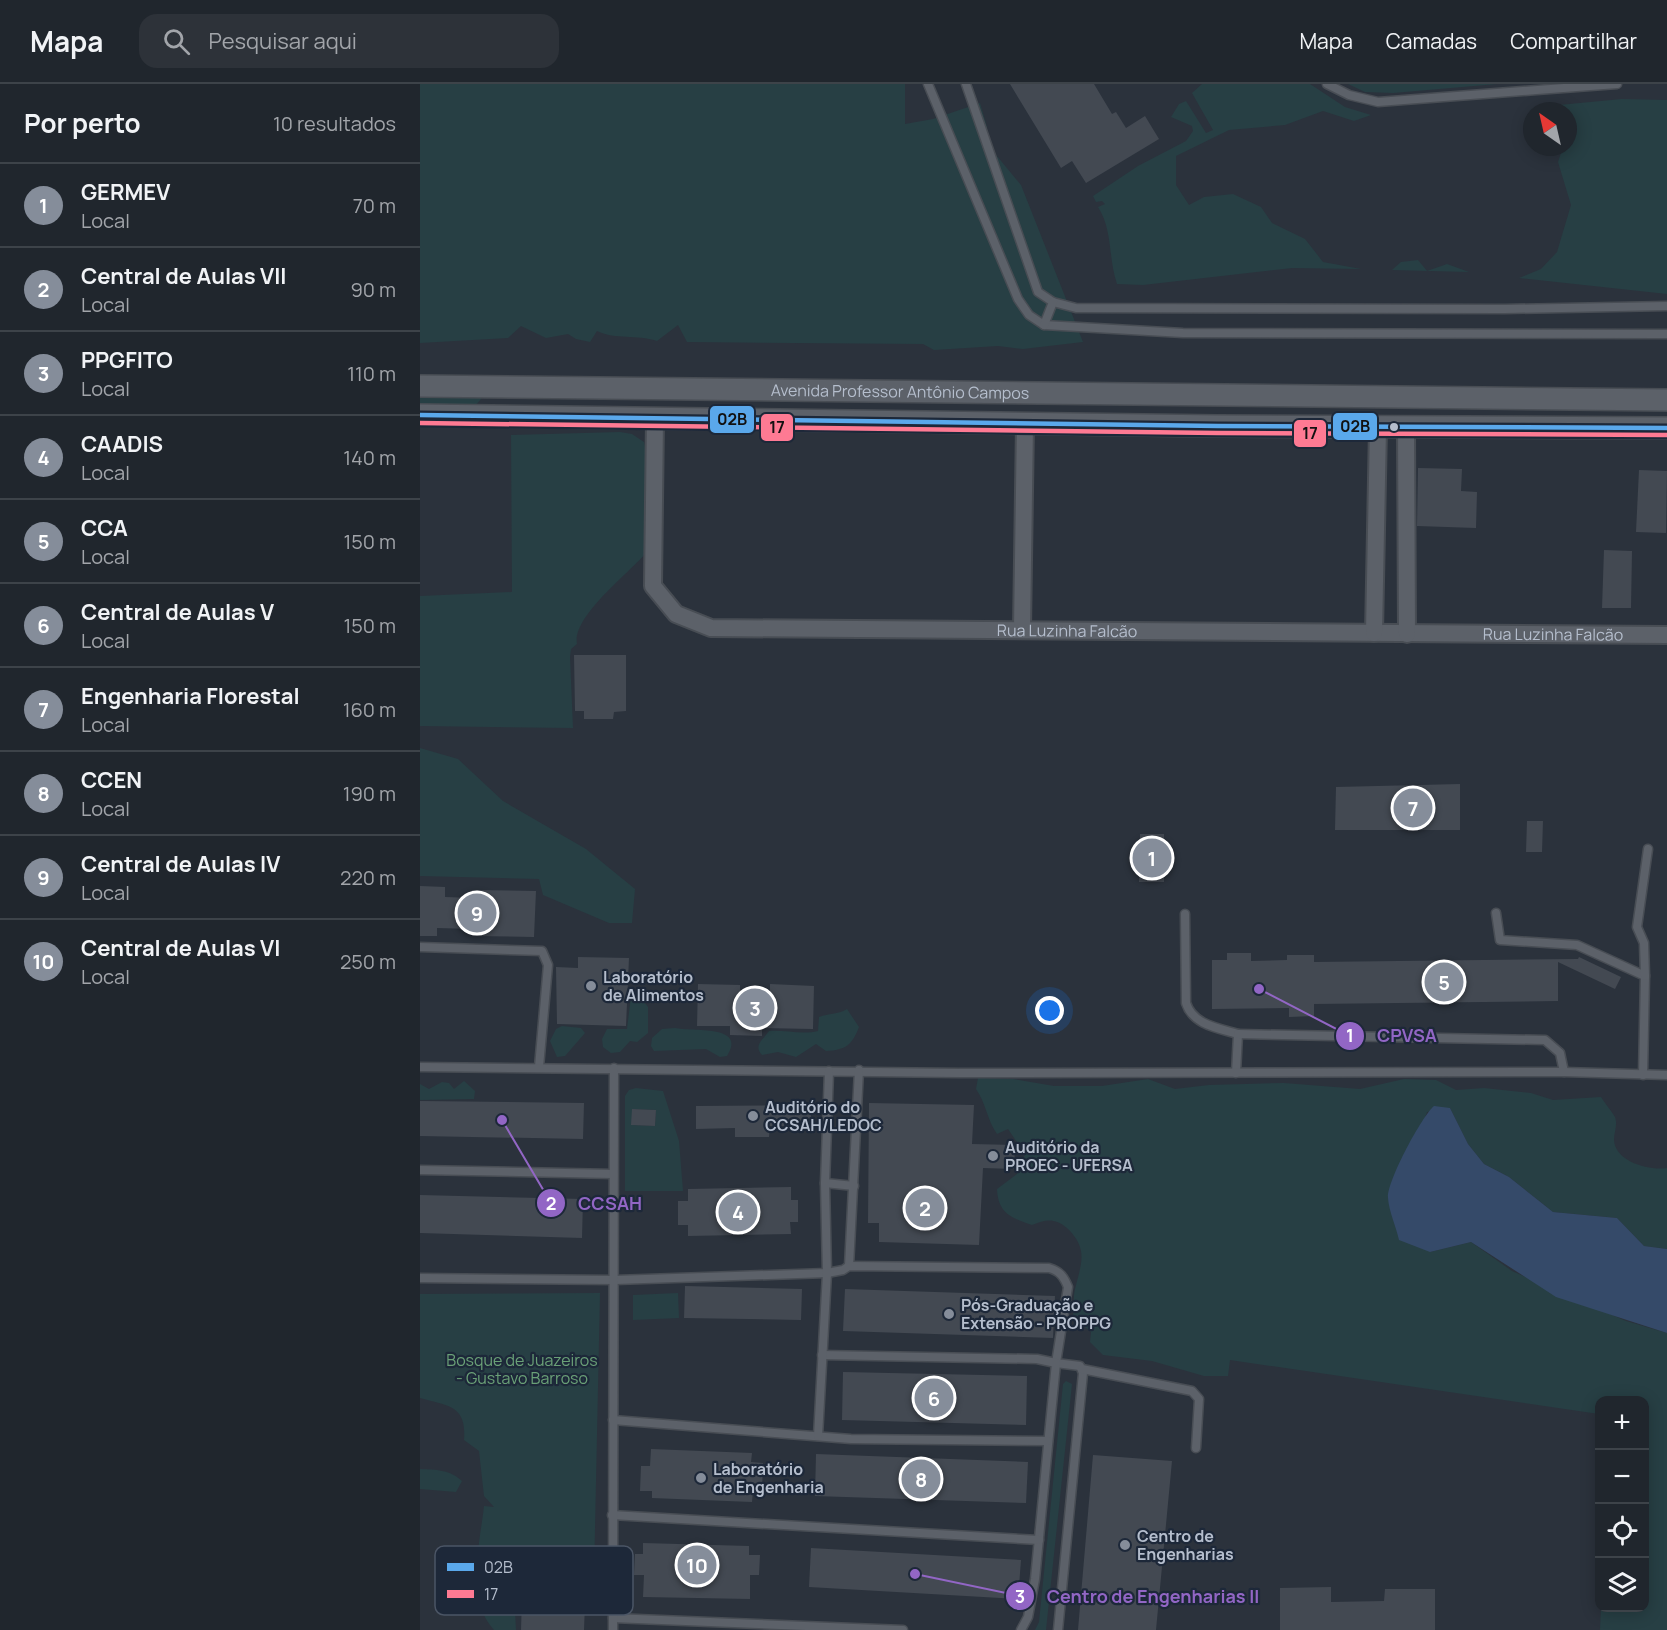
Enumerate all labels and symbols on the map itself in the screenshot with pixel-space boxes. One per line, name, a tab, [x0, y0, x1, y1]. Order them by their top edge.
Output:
north arrow	[1523, 102, 1577, 156]
street label: Avenida Professor Antônio Campos	[771, 379, 1029, 404]
line badge: 02B	[709, 405, 755, 434]
text: 02B	[717, 408, 747, 430]
line badge: 02B	[1332, 412, 1378, 441]
line badge: 17	[760, 413, 794, 442]
text: 02B	[1340, 415, 1370, 437]
text: 17	[769, 416, 785, 438]
line badge: 17	[1293, 419, 1327, 448]
unlabelled marker	[1388, 421, 1400, 433]
text: 17	[1302, 422, 1318, 444]
street label: Rua Luzinha Falcão	[997, 619, 1137, 642]
street label: Rua Luzinha Falcão	[1483, 623, 1623, 646]
pin: 7	[1394, 786, 1432, 830]
pin: 1	[1132, 836, 1172, 880]
pin: 9	[458, 890, 496, 936]
pin: 5	[1424, 960, 1464, 1004]
place label: Laboratório de Alimentos	[603, 966, 704, 1006]
marker: Laboratório de Alimentos	[584, 979, 598, 993]
pin: 3	[736, 986, 774, 1030]
your location	[1035, 996, 1064, 1025]
callout: CPVSA	[1335, 1018, 1449, 1054]
text: 1	[1346, 1023, 1354, 1047]
text: CPVSA	[1377, 1023, 1437, 1047]
place label: Auditório do CCSAH/LEDOC	[765, 1096, 882, 1136]
marker: Auditório do CCSAH/LEDOC	[746, 1109, 760, 1123]
place label: Auditório da PROEC - UFERSA	[1005, 1136, 1133, 1176]
marker: Auditório da PROEC - UFERSA	[986, 1149, 1000, 1163]
callout: CCSAH	[536, 1185, 654, 1221]
pin: 2	[906, 1186, 944, 1230]
pin: 4	[718, 1190, 758, 1234]
text: 2	[546, 1191, 556, 1215]
text: CCSAH	[578, 1191, 642, 1215]
place label: Pós-Graduação e Extensão - PROPPG	[961, 1294, 1111, 1334]
marker: Pós-Graduação e Extensão - PROPPG	[942, 1307, 956, 1321]
park label: Bosque de Juazeiros - Gustavo Barroso	[446, 1349, 598, 1389]
pin: 6	[914, 1376, 954, 1420]
pin: 8	[902, 1456, 940, 1502]
place label: Laboratório de Engenharia	[713, 1458, 824, 1498]
marker: Laboratório de Engenharia	[694, 1471, 708, 1485]
place label: Centro de Engenharias	[1137, 1525, 1234, 1565]
marker: Centro de Engenharias	[1118, 1538, 1132, 1552]
pin: 10	[678, 1542, 716, 1588]
legend	[435, 1546, 633, 1615]
text: 02B	[484, 1556, 513, 1578]
callout: Centro de Engenharias II	[1005, 1578, 1272, 1614]
text: 17	[484, 1583, 498, 1605]
text: 3	[1015, 1584, 1025, 1608]
text: Centro de Engenharias II	[1047, 1584, 1259, 1608]

